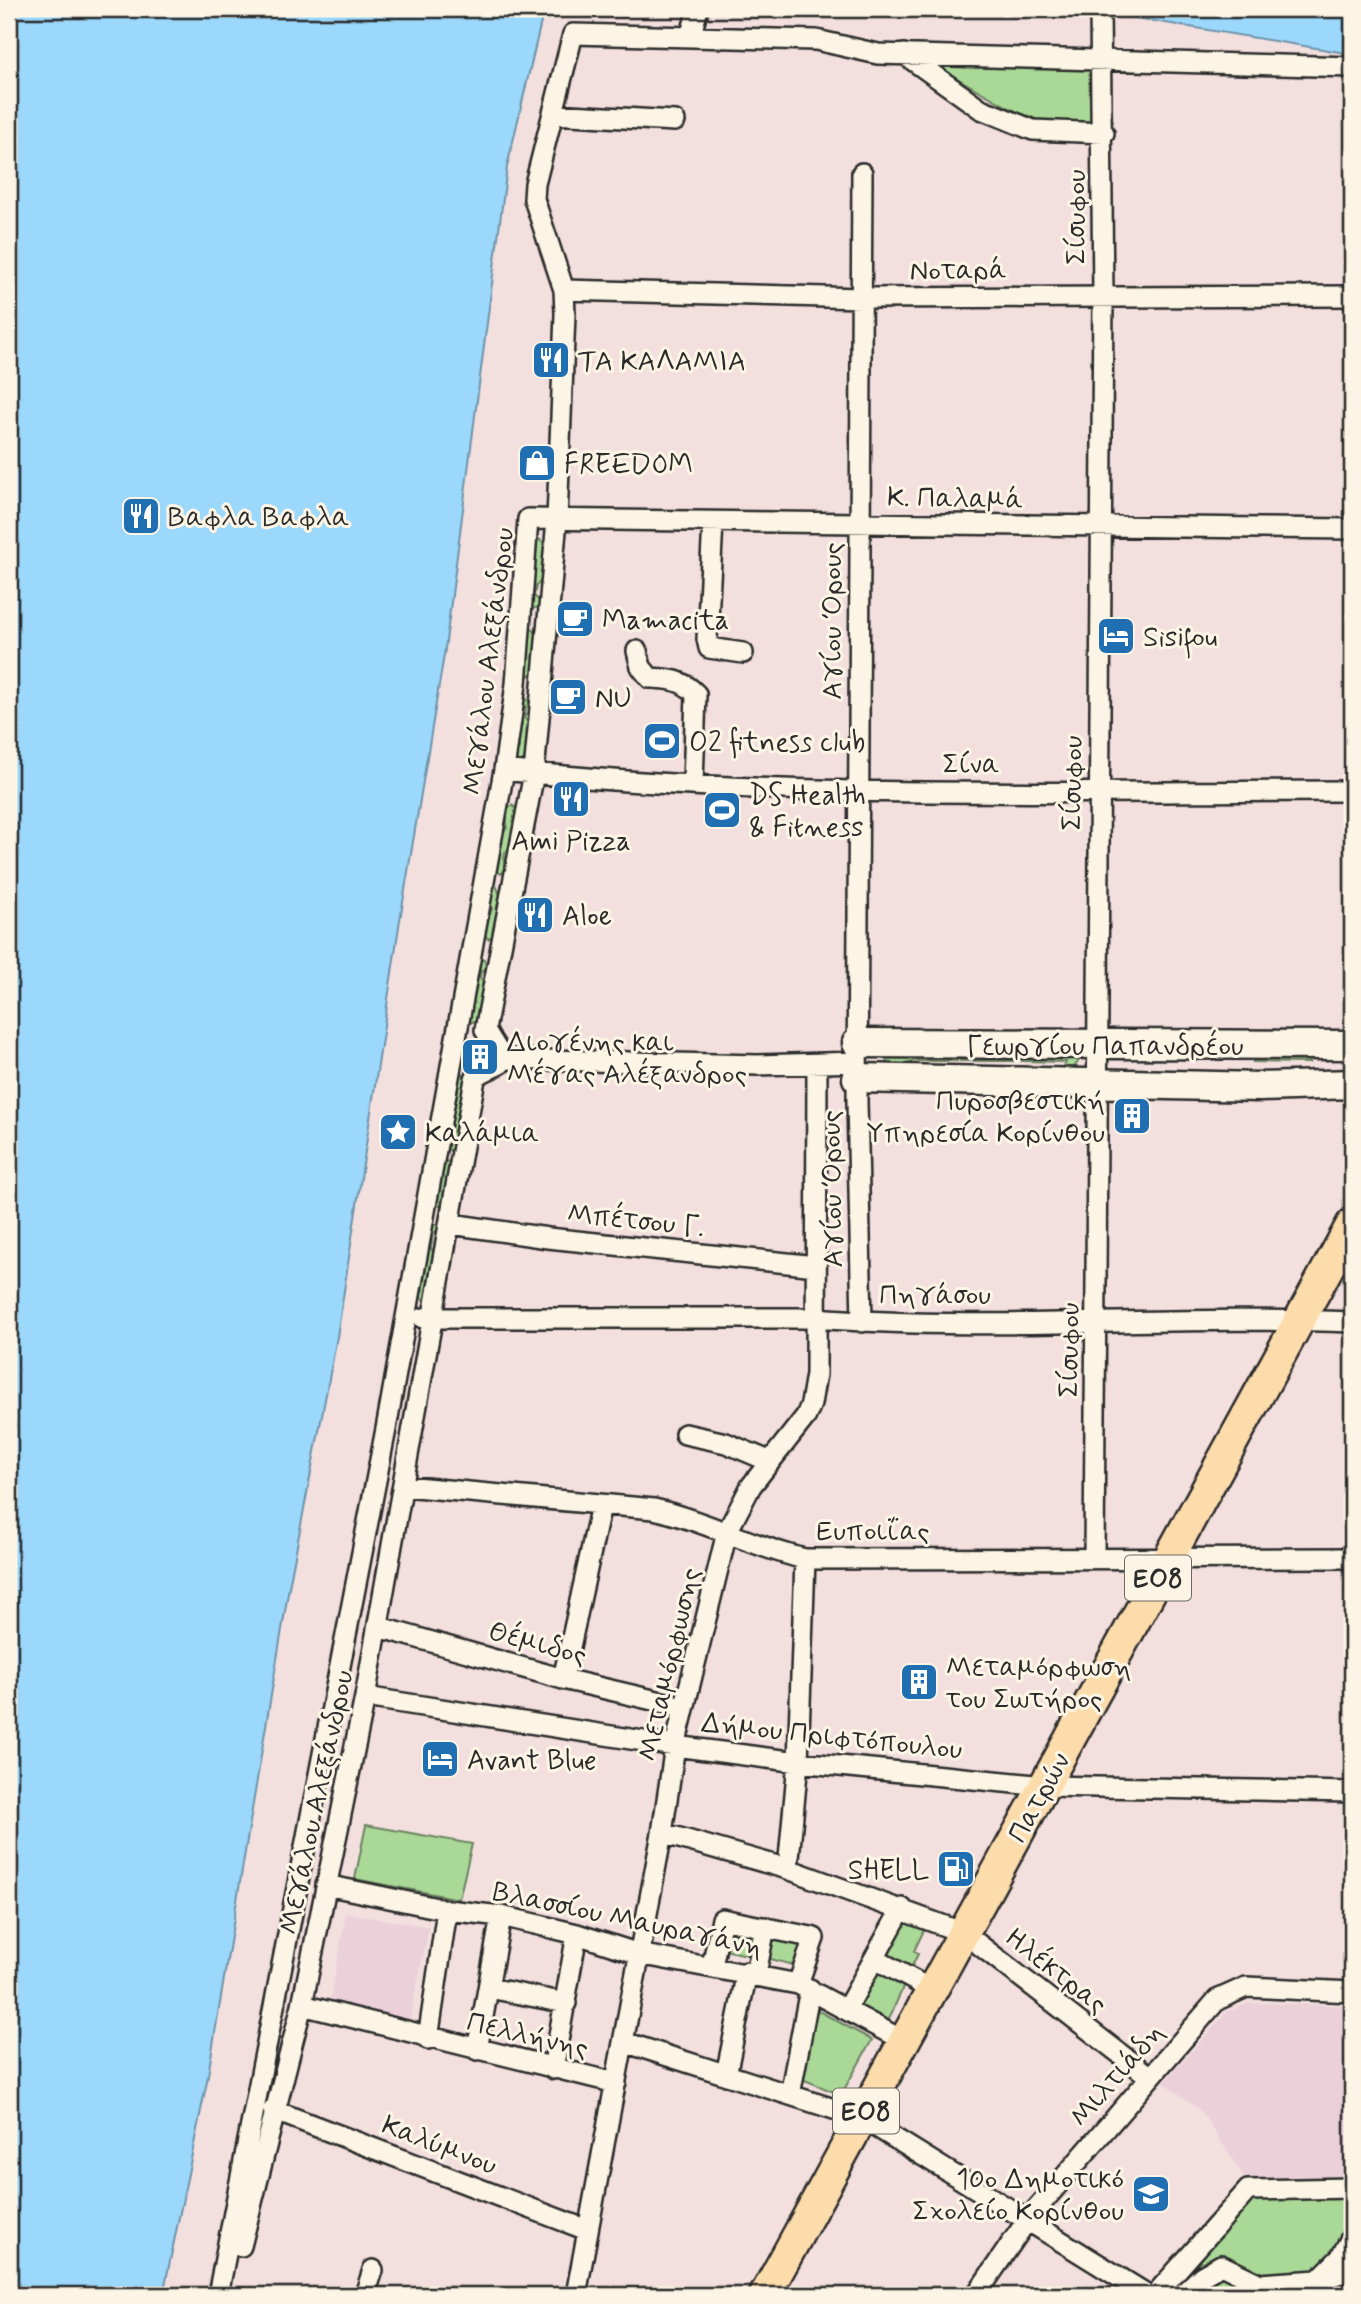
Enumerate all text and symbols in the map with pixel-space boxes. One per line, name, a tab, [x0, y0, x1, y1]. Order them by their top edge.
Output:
street label: Σίσυφου	[1059, 169, 1096, 265]
street label: Νοταρά	[909, 252, 1007, 291]
restaurant icon: ΤΑ ΚΑΛΑΜΙΑ	[530, 339, 572, 381]
place label: ΤΑ ΚΑΛΑΜΙΑ	[578, 344, 746, 381]
shop icon: FREEDOM	[516, 442, 558, 484]
place label: FREEDOM	[564, 447, 693, 484]
street label: Κ. Παλαμά	[887, 480, 1023, 519]
restaurant icon: Βαφλα Βαφλα	[120, 495, 162, 537]
place label: Βαφλα Βαφλα	[168, 500, 350, 537]
street label: Μεγάλου Αλεξάνδρου	[455, 525, 524, 797]
street label: Αγίου Όρους	[815, 542, 852, 700]
cafe icon: Mamacita	[554, 598, 596, 640]
place label: Mamacita	[602, 603, 729, 640]
hotel icon: Sisifou	[1095, 615, 1137, 657]
place label: Sisifou	[1143, 620, 1217, 659]
cafe icon: NU	[547, 676, 589, 718]
place label: NU	[595, 681, 632, 718]
sports icon: O2 fitness club	[641, 720, 683, 762]
place label: O2 fitness club	[689, 725, 865, 762]
street label: Σίσυφου	[1054, 735, 1093, 831]
street label: Σίνα	[942, 747, 1000, 784]
restaurant icon: Ami Pizza	[550, 778, 592, 820]
place label: DS Health & Fitness	[749, 778, 866, 847]
sports icon: DS Health & Fitness	[701, 789, 743, 831]
place label: Ami Pizza	[511, 824, 631, 861]
restaurant icon: Aloe	[514, 894, 556, 936]
place label: Aloe	[562, 899, 612, 936]
place label: Διογένης και Μέγας Αλέξανδρος	[507, 1025, 747, 1094]
street label: Γεωργίου Παπανδρέου	[966, 1029, 1244, 1066]
building icon: Διογένης και Μέγας Αλέξανδρος	[459, 1036, 501, 1078]
place label: Πυροσβεστική Υπηρεσία Κορίνθου	[867, 1084, 1105, 1153]
building icon: Πυροσβεστική Υπηρεσία Κορίνθου	[1111, 1095, 1153, 1137]
street label: Αγίου Όρους	[814, 1110, 853, 1268]
place icon: Καλάμια	[377, 1111, 419, 1153]
place label: Καλάμια	[425, 1116, 539, 1153]
street label: Μπέτσου Γ.	[565, 1196, 706, 1247]
street label: Πηγάσου	[879, 1278, 991, 1315]
street label: Σίσυφου	[1051, 1302, 1090, 1398]
street label: Ευποιΐας	[816, 1514, 930, 1551]
road number: ΕΟ8	[1125, 1555, 1191, 1600]
street label: Μεταμόρφωσης	[630, 1564, 711, 1765]
street label: Θέμιδος	[484, 1614, 591, 1675]
place label: Μεταμόρφωση του Σωτήρος	[945, 1650, 1131, 1719]
building icon: Μεταμόρφωση του Σωτήρος	[898, 1661, 940, 1703]
street label: Μεγάλου Αλεξάνδρου	[271, 1667, 364, 1938]
street label: Δήμου Πριφτόπουλου	[700, 1705, 964, 1770]
hotel icon: Avant Blue	[419, 1738, 461, 1780]
place label: Avant Blue	[467, 1743, 597, 1780]
street label: Πατρών	[1000, 1746, 1080, 1850]
fuel station icon: SHELL	[935, 1848, 977, 1890]
place label: SHELL	[848, 1853, 930, 1890]
street label: Βλασσίου Μαυραγάνη	[489, 1874, 766, 1967]
street label: Ηλέκτρας	[997, 1920, 1114, 2024]
street label: Πελλήνης	[463, 2005, 592, 2068]
street label: Μιλτιάδη	[1062, 2016, 1173, 2136]
road number: ΕΟ8	[833, 2088, 899, 2134]
street label: Καλύμνου	[376, 2108, 502, 2185]
place label: 10ο Δημοτικό Σχολείο Κορίνθου	[912, 2162, 1124, 2231]
school or university icon: 10ο Δημοτικό Σχολείο Κορίνθου	[1130, 2173, 1172, 2215]

